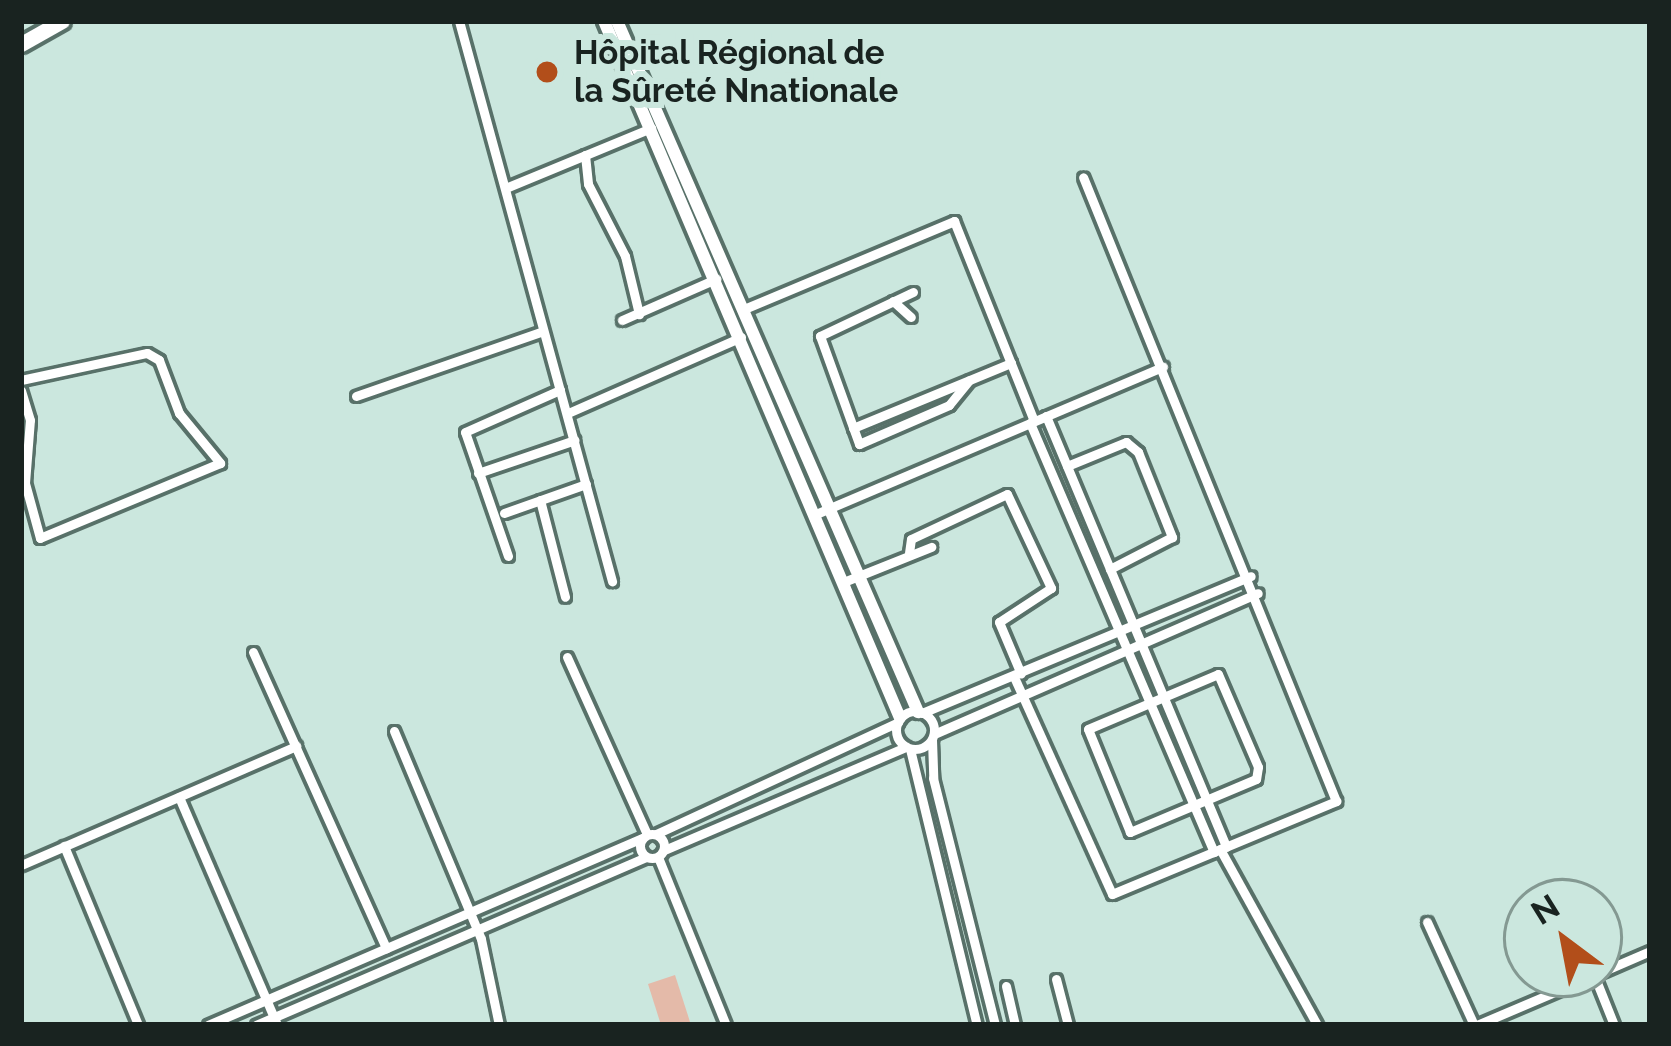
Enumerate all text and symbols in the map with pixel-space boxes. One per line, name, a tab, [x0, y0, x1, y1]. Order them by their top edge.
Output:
place label: Hôpital Régional de la Sûreté Nnationale	[574, 33, 898, 111]
marker: Hôpital Régional de la Sûreté Nnationale	[531, 56, 563, 88]
north arrow	[1503, 878, 1623, 998]
text: N	[1524, 886, 1566, 933]

